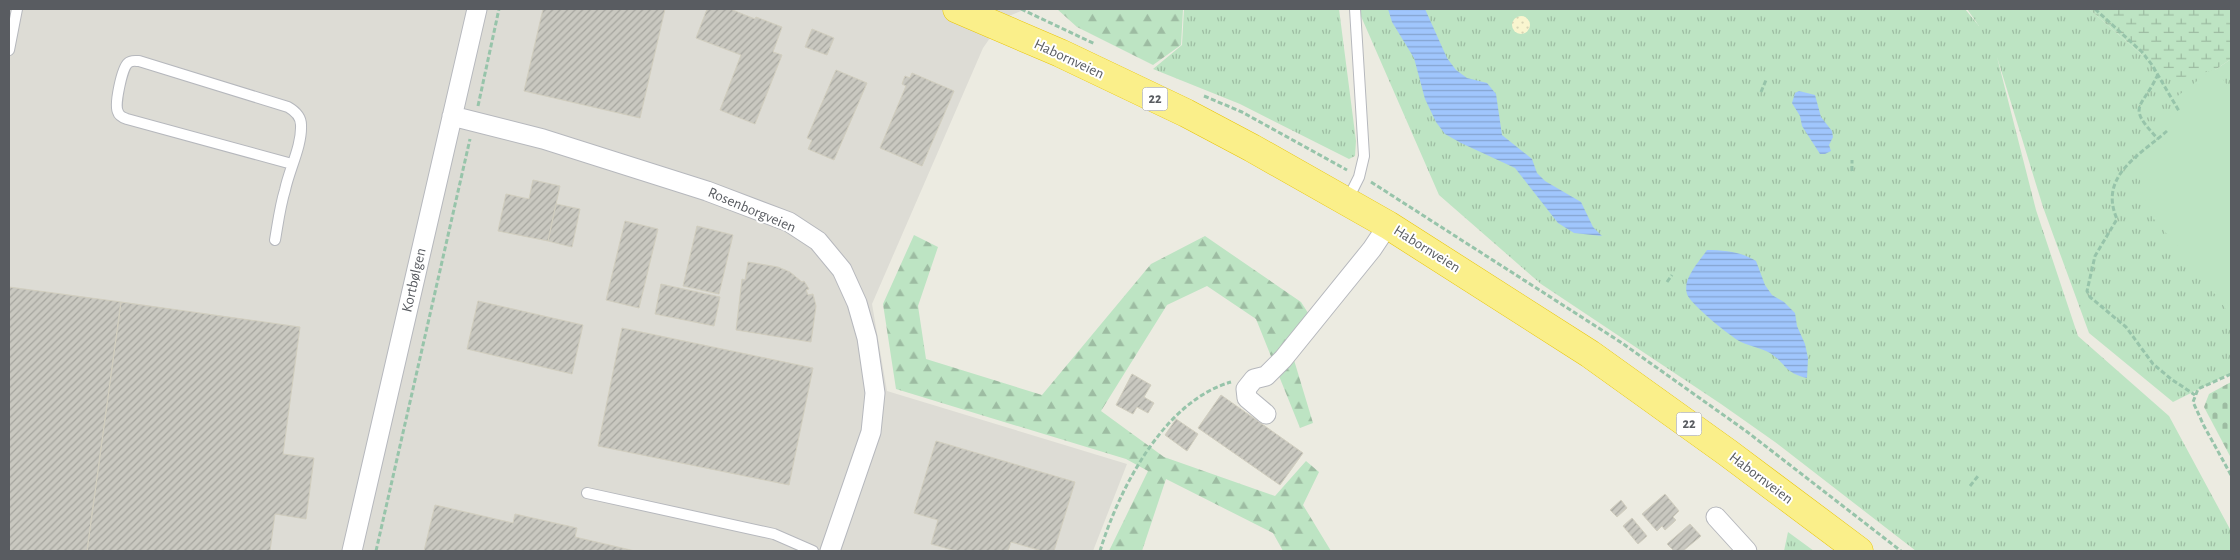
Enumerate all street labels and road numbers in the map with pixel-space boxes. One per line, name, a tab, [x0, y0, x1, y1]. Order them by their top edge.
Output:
street label: Habornveien	[1032, 36, 1106, 82]
road number: 22	[1142, 88, 1168, 110]
street label: Rosenborgveien	[706, 185, 798, 235]
street label: Habornveien	[1391, 223, 1463, 275]
street label: Kortbølgen	[399, 246, 429, 314]
road number: 22	[1676, 412, 1702, 436]
street label: Habornveien	[1726, 449, 1796, 507]

